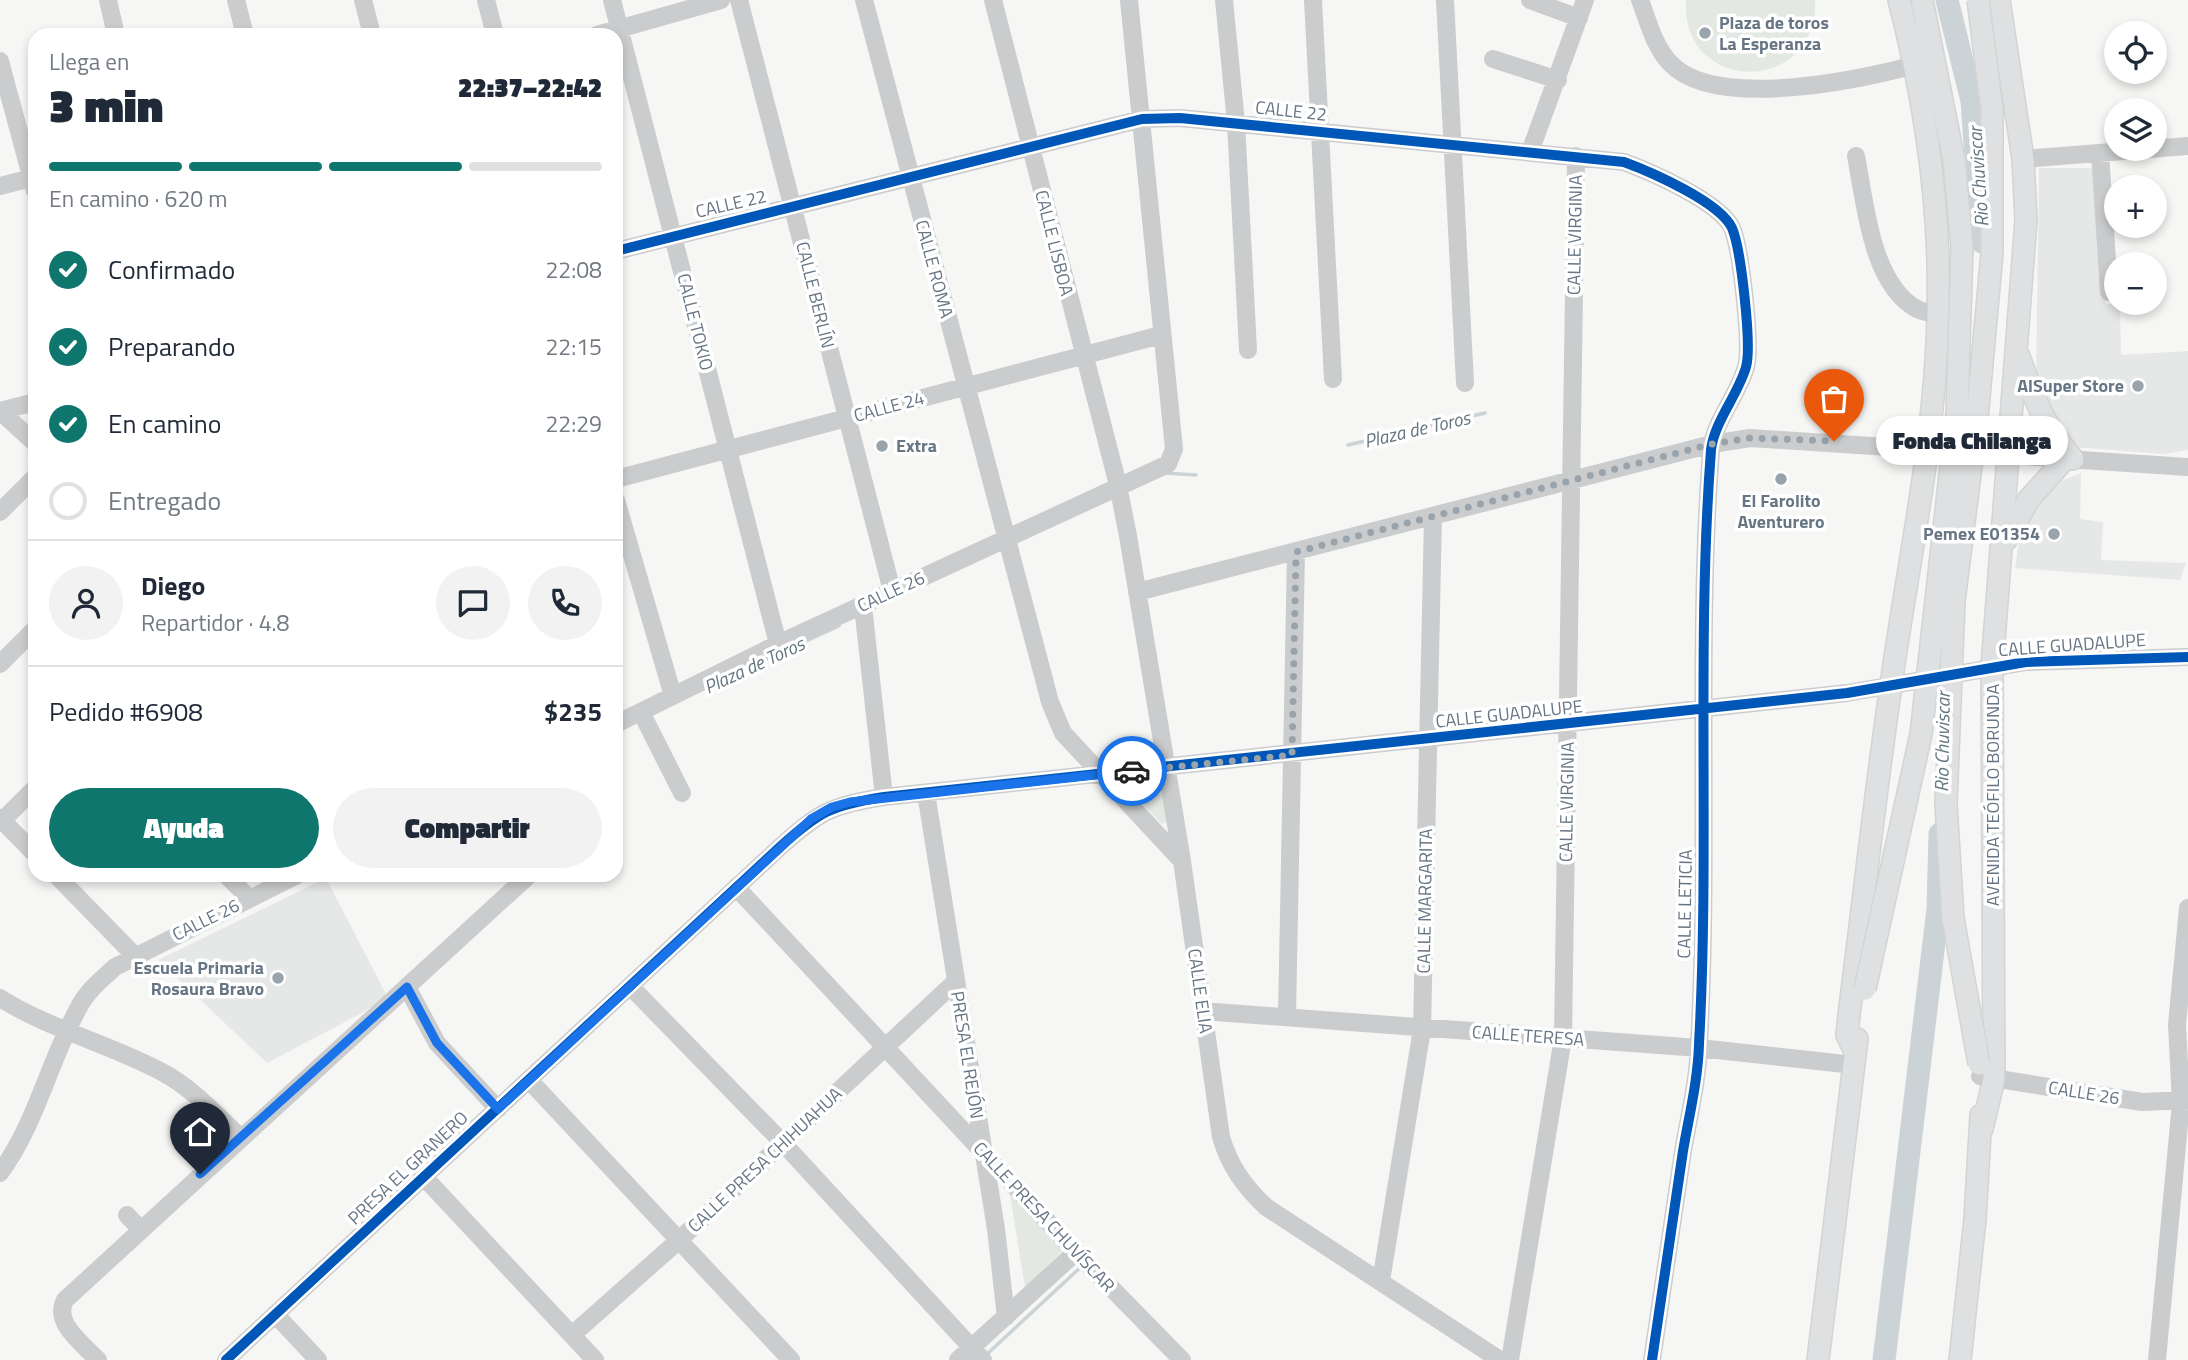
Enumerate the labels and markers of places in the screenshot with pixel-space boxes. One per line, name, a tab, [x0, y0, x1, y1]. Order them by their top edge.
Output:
place label: Plaza de toros La Esperanza	[1719, 9, 1829, 57]
marker: Plaza de toros La Esperanza	[1697, 25, 1713, 41]
pin	[1804, 369, 1864, 441]
place label: AlSuper Store	[2017, 372, 2124, 399]
marker: AlSuper Store	[2130, 378, 2146, 394]
callout: Fonda Chilanga	[1876, 416, 2068, 466]
place label: Extra	[896, 432, 937, 459]
marker: Extra	[874, 438, 890, 454]
marker: El Farolito Aventurero	[1773, 471, 1789, 487]
place label: El Farolito Aventurero	[1737, 487, 1825, 535]
place label: Pemex E01354	[1923, 520, 2040, 547]
marker: Pemex E01354	[2046, 526, 2062, 542]
place label: Escuela Primaria Rosaura Bravo	[134, 954, 264, 1002]
marker: Escuela Primaria Rosaura Bravo	[270, 970, 286, 986]
pin	[170, 1102, 230, 1174]

